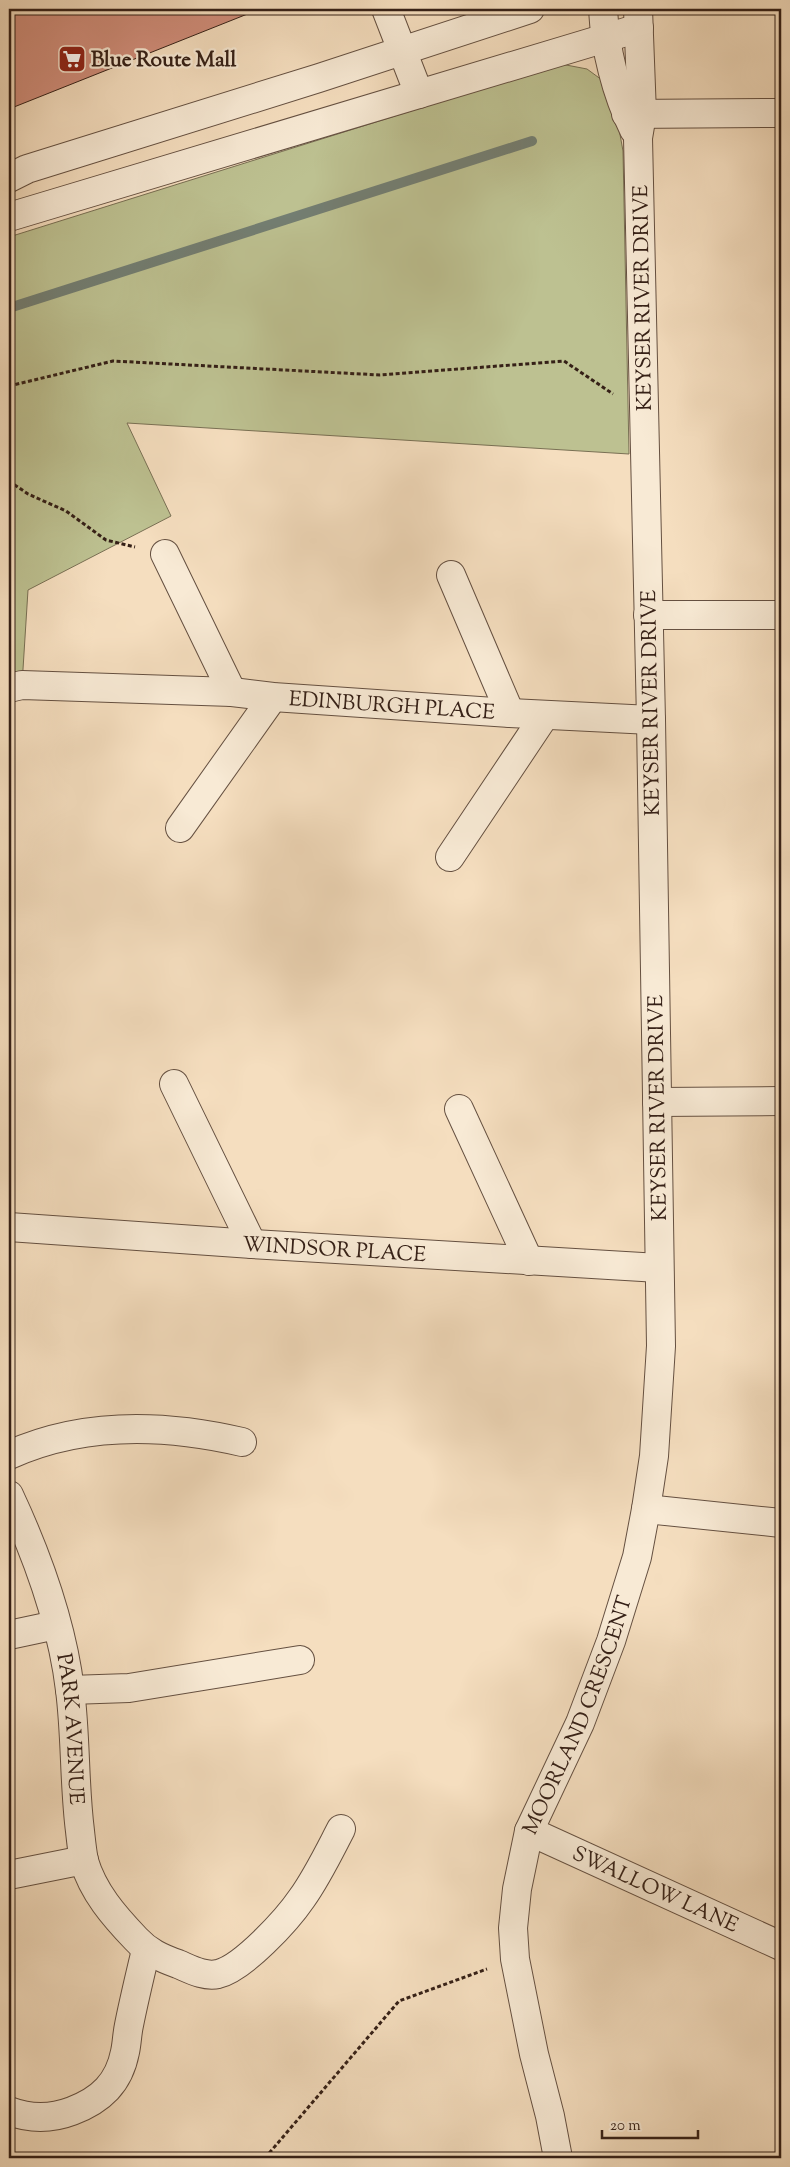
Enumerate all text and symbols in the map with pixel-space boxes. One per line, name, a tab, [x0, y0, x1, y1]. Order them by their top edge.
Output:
supermarket icon: Blue Route Mall	[57, 44, 87, 74]
place label: Blue Route Mall	[91, 46, 236, 76]
street label: KEYSER RIVER DRIVE	[627, 184, 661, 411]
street label: KEYSER RIVER DRIVE	[635, 589, 669, 816]
street label: EDINBURGH PLACE	[288, 685, 496, 729]
street label: KEYSER RIVER DRIVE	[642, 994, 676, 1221]
street label: WINDSOR PLACE	[242, 1230, 427, 1271]
street label: MOORLAND CRESCENT	[516, 1592, 641, 1840]
street label: PARK AVENUE	[47, 1651, 90, 1806]
street label: SWALLOW LANE	[567, 1840, 743, 1942]
scale bar	[602, 2107, 699, 2139]
text: 20 m	[610, 2116, 641, 2137]

